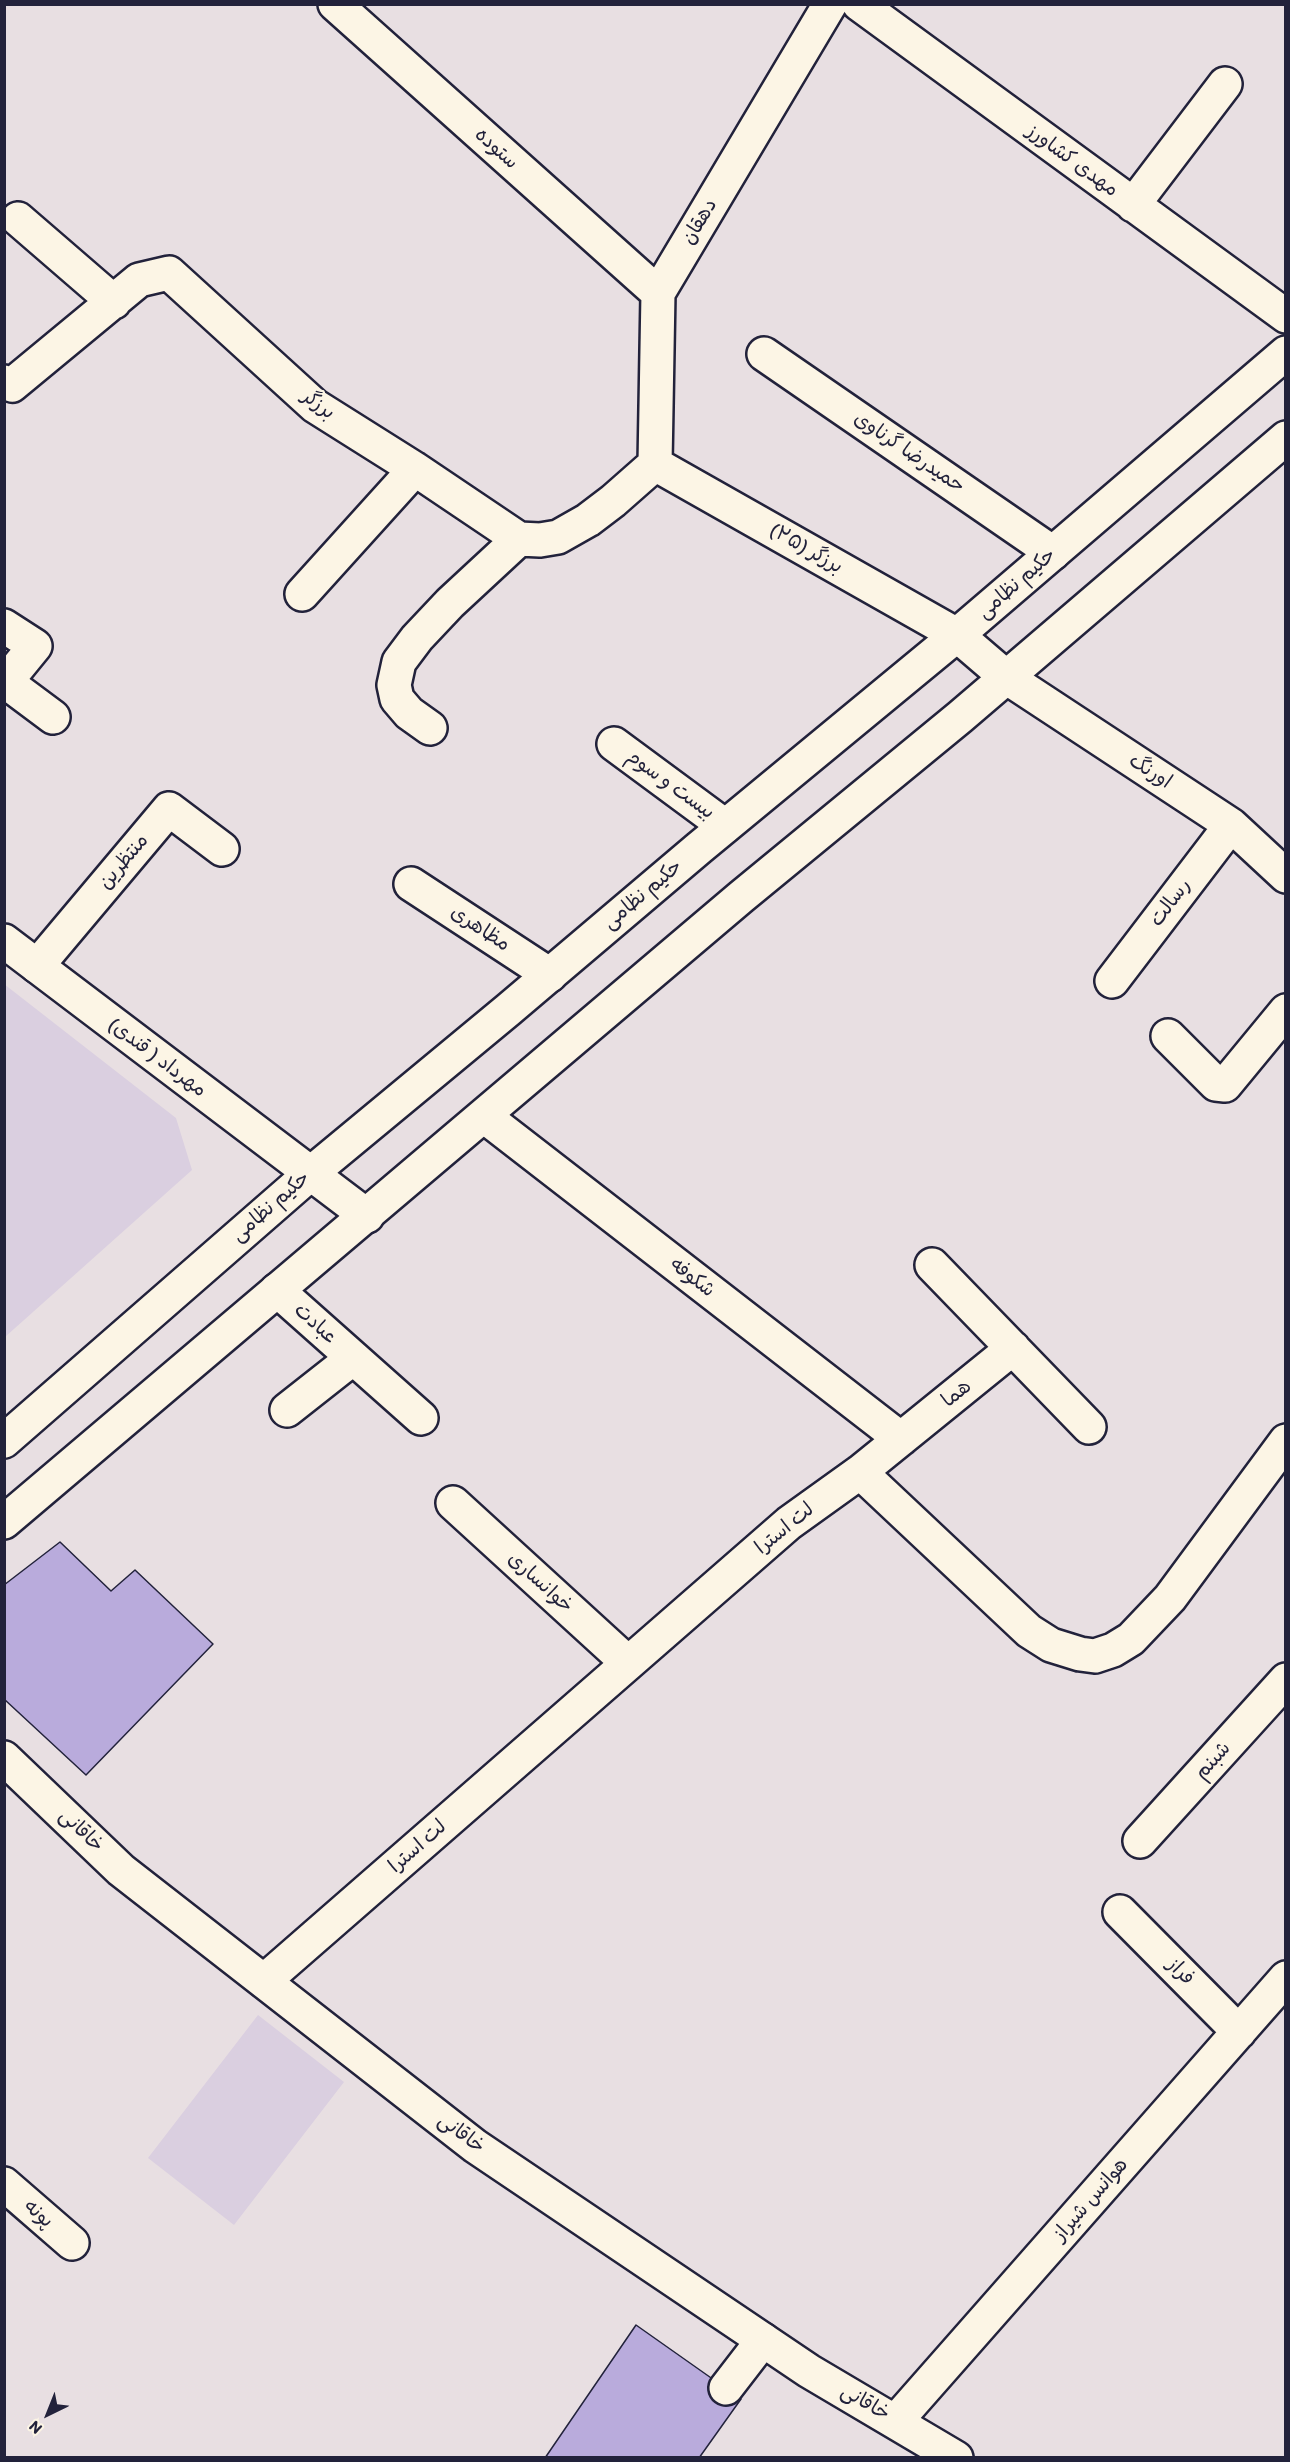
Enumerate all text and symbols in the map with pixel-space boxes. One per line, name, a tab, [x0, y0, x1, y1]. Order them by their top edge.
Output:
street label: مهدی کشاورز	[1021, 120, 1123, 202]
street label: ستوده	[469, 123, 523, 175]
street label: دهقان	[677, 195, 723, 249]
street label: برزگر	[297, 385, 339, 425]
street label: حمیدرضا گرناوی	[849, 407, 969, 499]
street label: برزگر (۲۵)	[765, 518, 847, 580]
street label: حکیم نظامی	[973, 543, 1061, 625]
street label: بیست و سوم	[621, 745, 719, 825]
street label: اورنگ	[1124, 749, 1176, 795]
street label: منتظرین	[94, 829, 154, 895]
street label: حکیم نظامی	[598, 855, 688, 935]
street label: رسالت	[1145, 874, 1197, 932]
street label: مظاهری	[446, 901, 514, 957]
street label: مهرداد ( قندی)	[103, 1013, 211, 1103]
street label: حکیم نظامی	[227, 1166, 315, 1248]
street label: شکوفه	[665, 1253, 719, 1303]
street label: عبادت	[289, 1299, 341, 1349]
street label: هما	[937, 1375, 977, 1413]
street label: لت استرا	[751, 1498, 819, 1560]
street label: خوانساری	[502, 1547, 578, 1619]
street label: شبنم	[1190, 1737, 1236, 1785]
street label: خاقانی	[54, 1804, 108, 1858]
street label: لت استرا	[384, 1815, 452, 1879]
street label: فراز	[1161, 1953, 1199, 1991]
street label: خاقانی	[433, 2109, 489, 2159]
street label: هوانس شیراز	[1048, 2153, 1134, 2247]
street label: پونه	[18, 2195, 58, 2233]
street label: خاقانی	[836, 2379, 894, 2427]
north arrow	[18, 2384, 78, 2444]
text: N	[25, 2417, 46, 2438]

